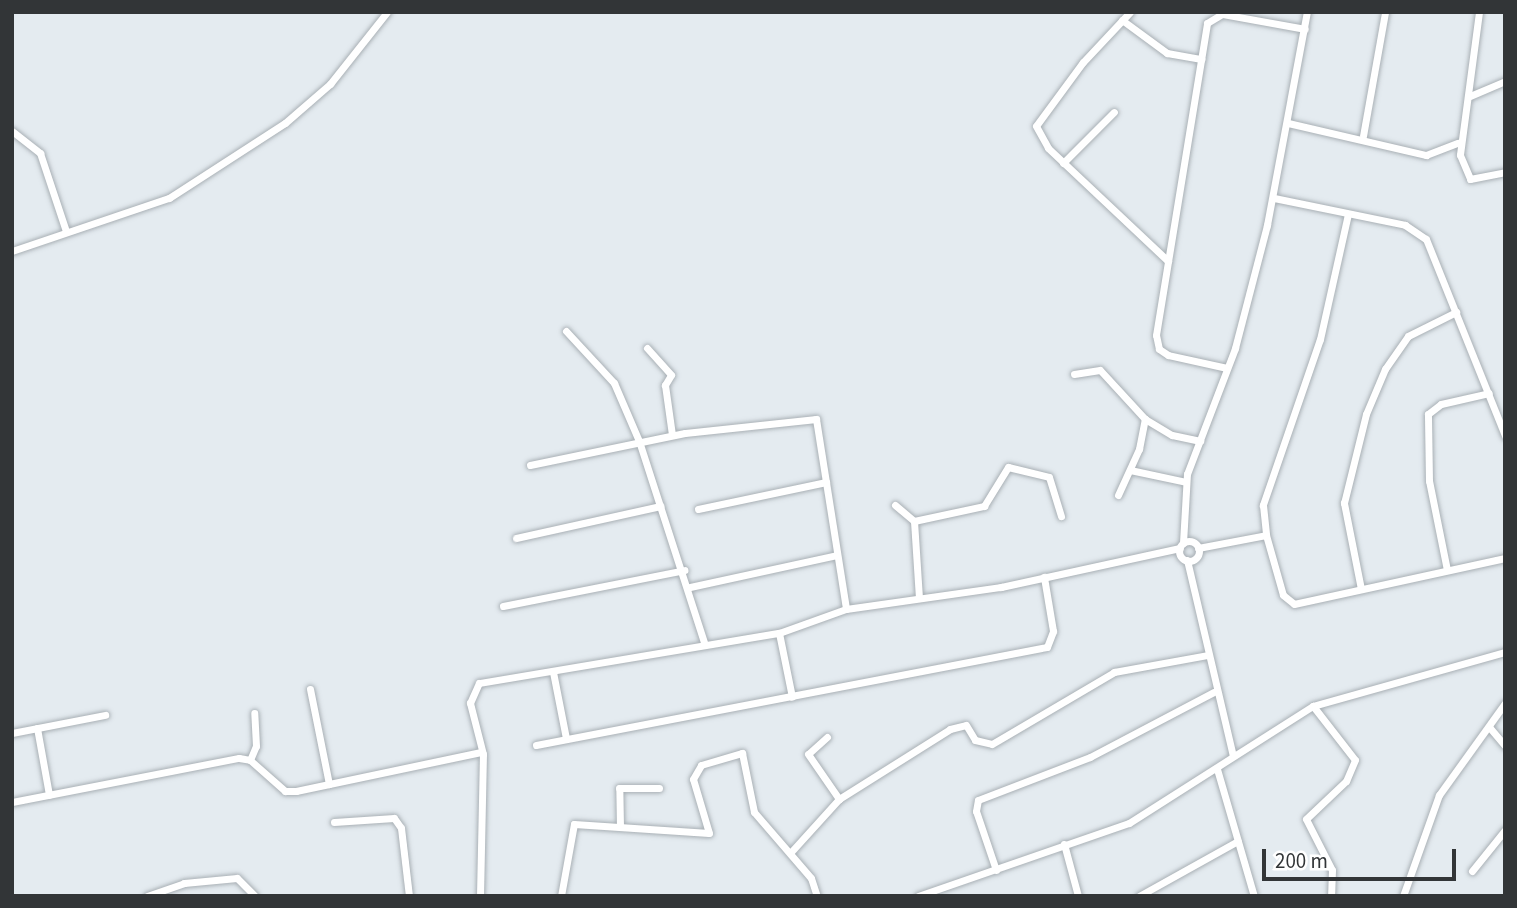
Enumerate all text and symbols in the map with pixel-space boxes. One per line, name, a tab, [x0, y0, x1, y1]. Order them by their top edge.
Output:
scale bar	[1265, 834, 1459, 878]
text: 200 m	[1275, 846, 1328, 876]

